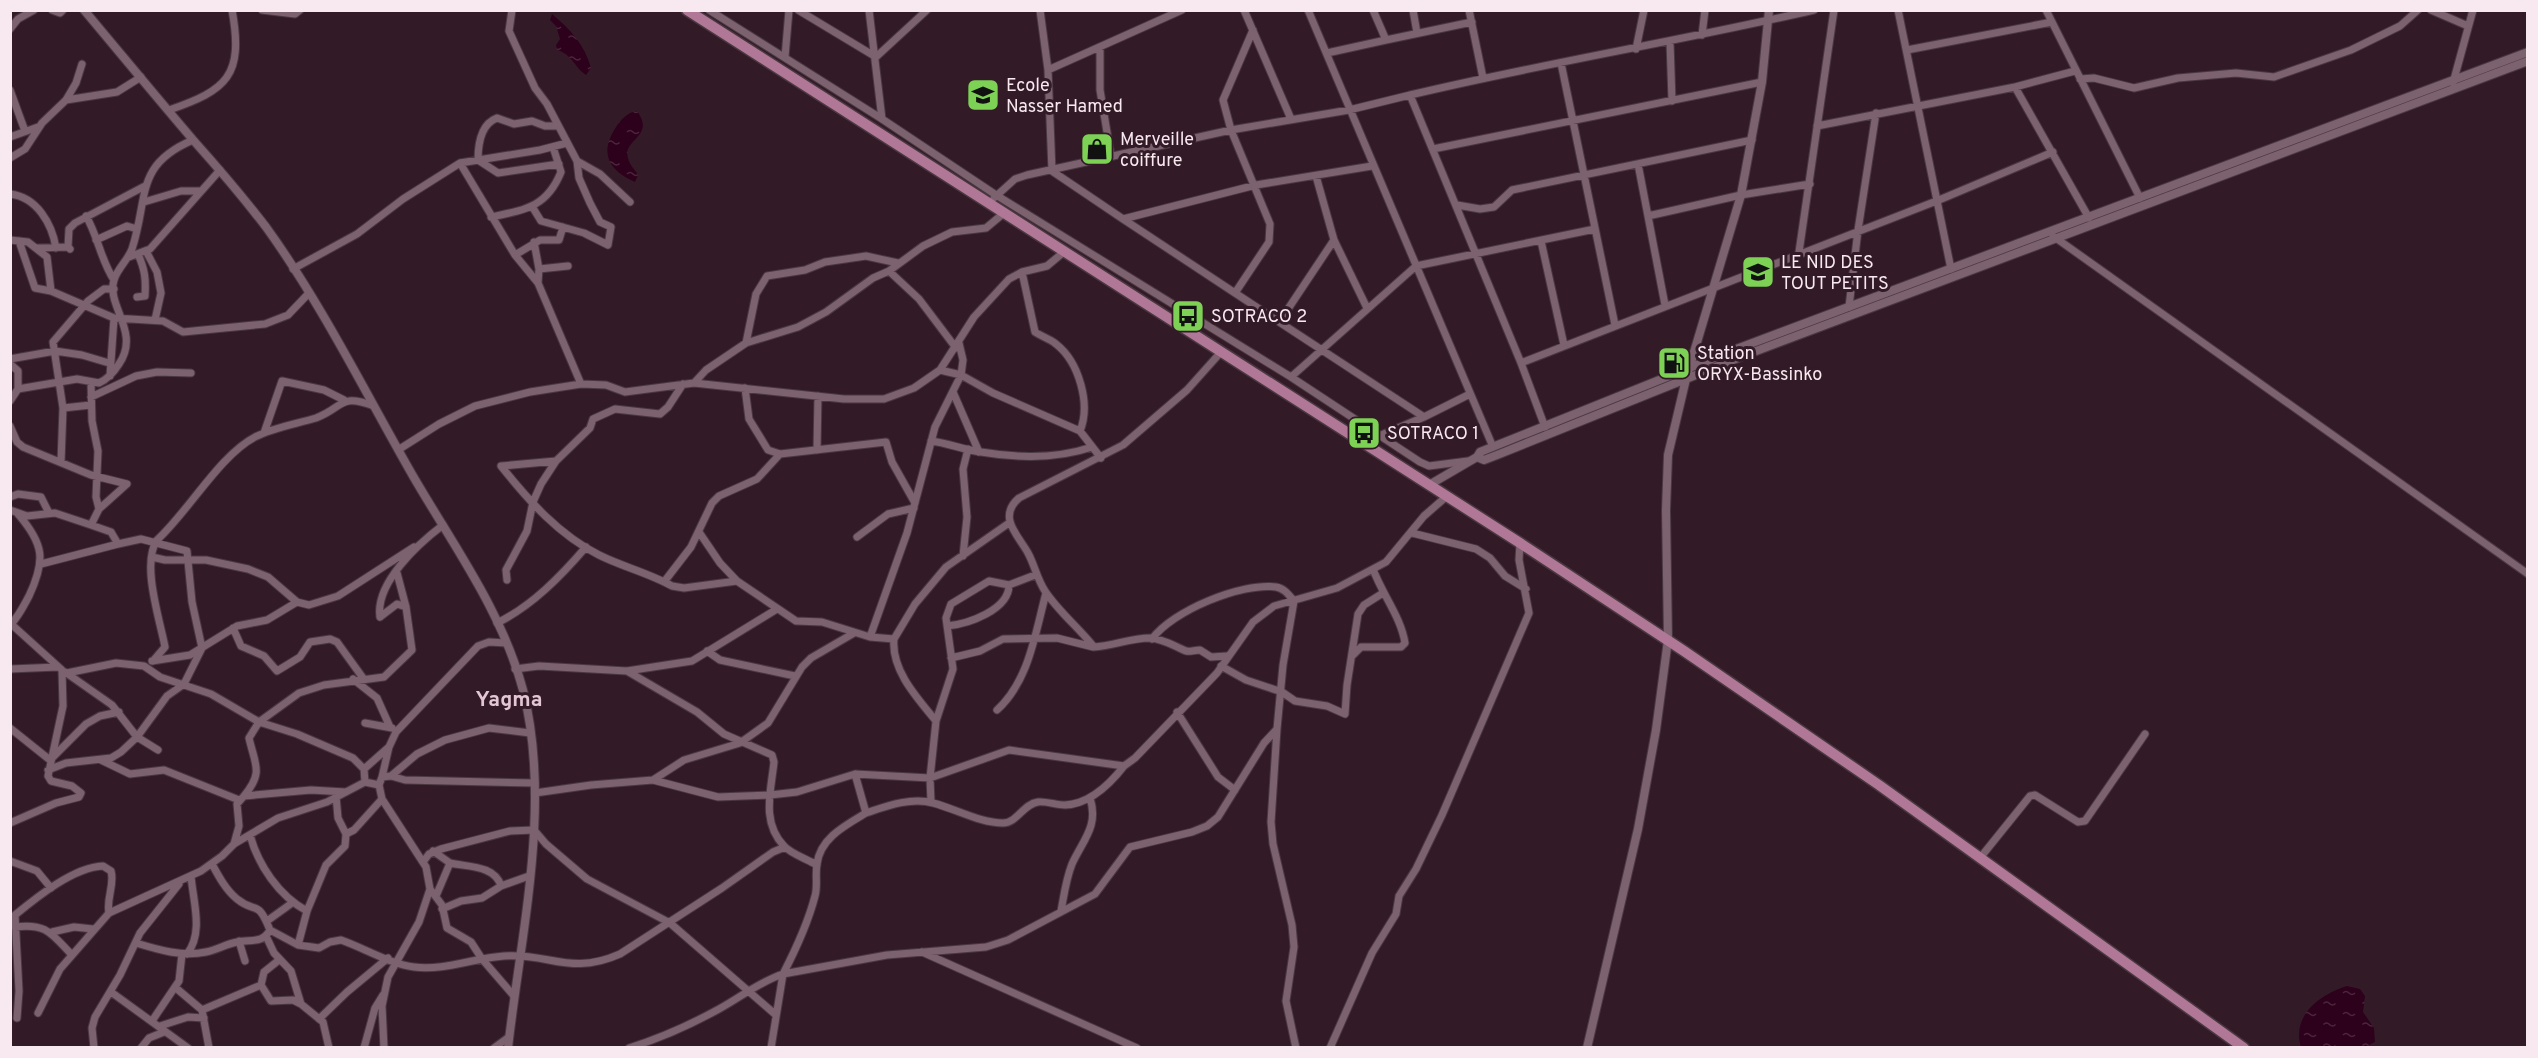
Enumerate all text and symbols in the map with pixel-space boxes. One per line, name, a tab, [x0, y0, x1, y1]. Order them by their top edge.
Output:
place label: Ecole Nasser Hamed	[1006, 75, 1123, 119]
school or university icon: Ecole Nasser Hamed	[965, 77, 1001, 113]
place label: Merveille coiffure	[1120, 129, 1194, 173]
shop icon: Merveille coiffure	[1079, 131, 1115, 167]
place label: LE NID DES TOUT PETITS	[1781, 252, 1889, 296]
school or university icon: LE NID DES TOUT PETITS	[1740, 254, 1776, 290]
bus stop icon: SOTRACO 2	[1170, 298, 1206, 334]
place label: SOTRACO 2	[1211, 306, 1307, 329]
place label: Station ORYX-Bassinko	[1697, 343, 1822, 387]
fuel station icon: Station ORYX-Bassinko	[1656, 345, 1692, 381]
bus stop icon: SOTRACO 1	[1346, 415, 1382, 451]
place label: SOTRACO 1	[1387, 423, 1479, 446]
district label: Yagma	[476, 687, 542, 714]

